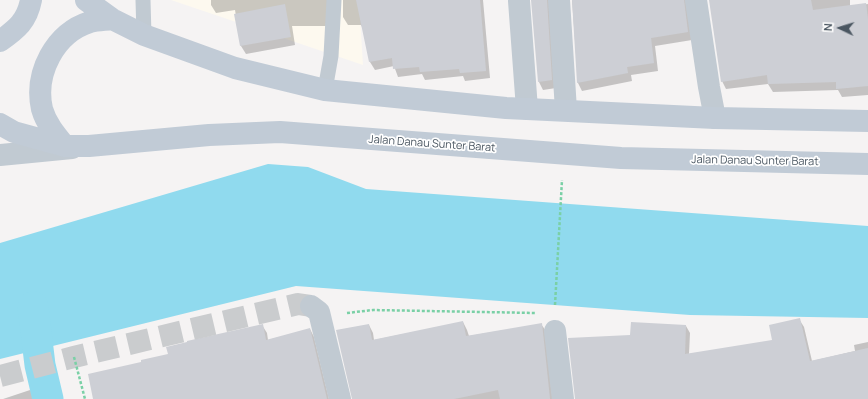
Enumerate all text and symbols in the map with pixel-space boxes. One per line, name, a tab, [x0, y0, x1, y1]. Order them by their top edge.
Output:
north arrow	[820, 8, 860, 48]
text: N	[820, 23, 835, 32]
street label: Jalan Danau Sunter Barat	[368, 133, 496, 155]
street label: Jalan Danau Sunter Barat	[691, 153, 819, 169]

